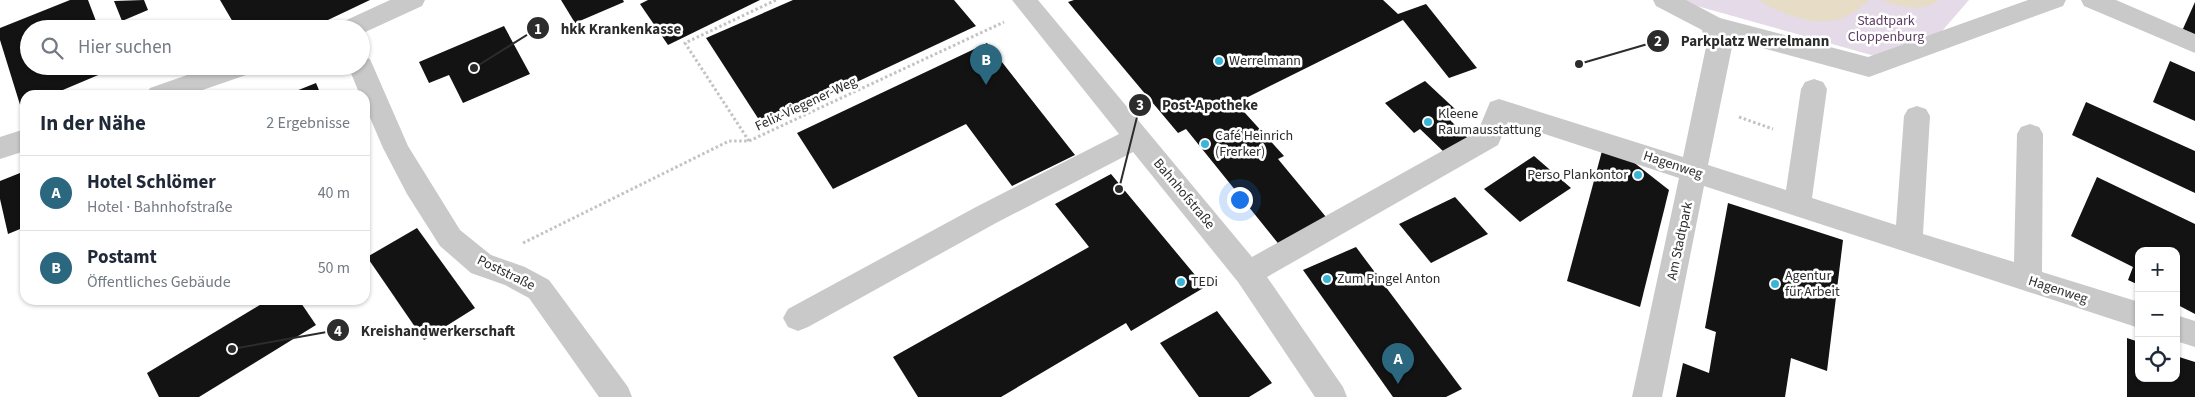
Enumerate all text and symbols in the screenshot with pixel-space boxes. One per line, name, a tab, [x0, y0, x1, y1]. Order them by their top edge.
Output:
park label: Stadtpark Cloppenburg	[1848, 11, 1924, 47]
callout: hkk Krankenkasse	[525, 13, 691, 43]
text: 1	[534, 19, 542, 40]
text: hkk Krankenkasse	[561, 19, 681, 40]
search box	[20, 20, 370, 75]
callout: Parkplatz Werrelmann	[1645, 26, 1839, 56]
text: 2	[1654, 31, 1662, 52]
text: Parkplatz Werrelmann	[1681, 31, 1829, 52]
icon: search	[38, 34, 66, 62]
text: Hier suchen	[78, 34, 172, 61]
pin: B	[970, 44, 1002, 85]
place label: Werrelmann	[1229, 51, 1301, 71]
marker: Werrelmann	[1213, 55, 1225, 67]
street label: Felix-Viegener-Weg	[752, 72, 860, 136]
callout: Post-Apotheke	[1127, 90, 1268, 120]
text: 3	[1136, 95, 1144, 116]
text: Post-Apotheke	[1162, 95, 1258, 116]
place label: Kleene Raumausstattung	[1438, 104, 1541, 140]
text: In der Nähe	[40, 108, 146, 138]
text: 2 Ergebnisse	[266, 112, 350, 134]
marker: Kleene Raumausstattung	[1422, 116, 1434, 128]
place label: Café Heinrich (Frerker)	[1215, 126, 1293, 162]
marker: Café Heinrich (Frerker)	[1199, 138, 1211, 150]
street label: Hagenweg	[1641, 146, 1705, 184]
street label: Bahnhofstraße	[1148, 154, 1220, 234]
place label: Perso Plankontor	[1527, 165, 1628, 185]
text: Hotel Schlömer	[87, 169, 216, 196]
marker: Perso Plankontor	[1632, 169, 1644, 181]
text: A	[51, 182, 61, 204]
text: 40 m	[318, 182, 350, 204]
your location	[1227, 187, 1253, 213]
text: Hotel · Bahnhofstraße	[87, 196, 232, 218]
street label: Am Stadtpark	[1662, 200, 1698, 282]
text: Postamt	[87, 244, 157, 271]
map controls	[2135, 247, 2180, 382]
button: +	[2135, 247, 2180, 292]
street label: Poststraße	[474, 250, 538, 296]
text: B	[51, 257, 61, 279]
text: 50 m	[318, 257, 350, 279]
place label: Agentur für Arbeit	[1785, 266, 1840, 302]
place label: Zum Pingel Anton	[1337, 269, 1441, 289]
text: Öffentliches Gebäude	[87, 271, 231, 293]
street label: Hagenweg	[2026, 271, 2090, 309]
place label: TEDi	[1191, 272, 1218, 292]
marker: Zum Pingel Anton	[1321, 273, 1333, 285]
marker: TEDi	[1175, 276, 1187, 288]
marker: Agentur für Arbeit	[1769, 278, 1781, 290]
button: −	[2135, 292, 2180, 337]
callout: Kreishandwerkerschaft	[326, 315, 525, 345]
text: 4	[334, 321, 342, 342]
text: Kreishandwerkerschaft	[361, 321, 516, 342]
button: locate	[2135, 337, 2180, 382]
pin: A	[1382, 343, 1414, 384]

